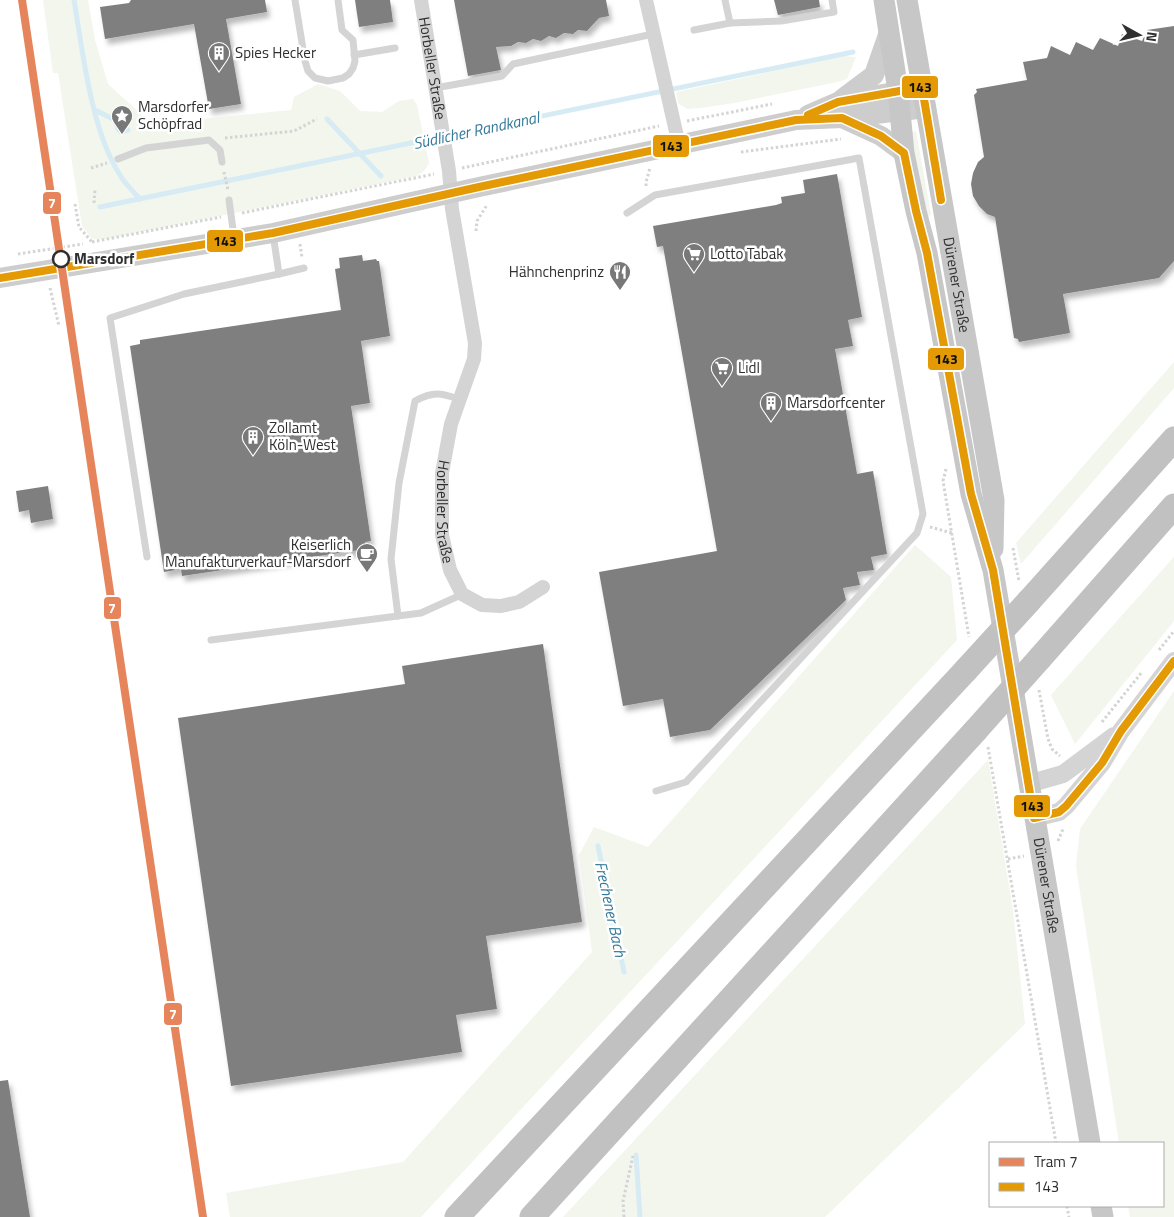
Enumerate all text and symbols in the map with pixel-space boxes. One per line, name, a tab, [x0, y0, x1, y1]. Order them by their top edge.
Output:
north arrow	[1114, 10, 1164, 60]
street label: Horbeller Straße	[413, 15, 452, 121]
text: N	[1141, 31, 1163, 43]
building icon: Spies Hecker	[207, 41, 231, 72]
place label: Spies Hecker	[235, 41, 316, 64]
line badge: 143	[901, 75, 939, 99]
text: 143	[908, 76, 932, 97]
place label: Marsdorfer Schöpfrad	[138, 95, 209, 135]
place icon: Marsdorfer Schöpfrad	[110, 104, 134, 135]
water label: Südlicher Randkanal	[411, 105, 543, 155]
line badge: 143	[652, 134, 690, 158]
text: 143	[659, 135, 683, 156]
line badge: 7	[42, 191, 62, 215]
text: 7	[48, 192, 56, 213]
line badge: 143	[206, 229, 244, 253]
text: 143	[213, 230, 237, 251]
street label: Dürener Straße	[937, 235, 977, 334]
supermarket icon: Lotto Tabak	[682, 242, 706, 273]
place label: Lotto Tabak	[710, 242, 783, 265]
place label: Marsdorf	[74, 247, 135, 270]
marker: Marsdorf	[52, 250, 70, 268]
place label: Hähnchenprinz	[509, 260, 604, 283]
restaurant icon: Hähnchenprinz	[608, 260, 632, 291]
line badge: 143	[927, 347, 965, 371]
text: 143	[934, 348, 958, 369]
supermarket icon: Lidl	[710, 356, 734, 387]
place label: Lidl	[738, 356, 760, 379]
building icon: Marsdorfcenter	[759, 391, 783, 422]
place label: Marsdorfcenter	[787, 391, 885, 414]
place label: Zollamt Köln-West	[269, 416, 337, 456]
building icon: Zollamt Köln-West	[241, 425, 265, 456]
street label: Horbeller Straße	[431, 458, 460, 566]
place label: Keiserlich Manufakturverkauf-Marsdorf	[165, 533, 351, 573]
cafe icon: Keiserlich Manufakturverkauf-Marsdorf	[355, 542, 379, 573]
line badge: 7	[103, 596, 122, 620]
text: 7	[108, 597, 116, 618]
line badge: 143	[1013, 794, 1051, 818]
text: 143	[1020, 795, 1044, 816]
street label: Dürener Straße	[1027, 836, 1066, 935]
water label: Frechener Bach	[589, 859, 633, 960]
line badge: 7	[163, 1002, 183, 1026]
text: 7	[169, 1003, 177, 1024]
legend	[989, 1142, 1164, 1207]
text: Tram 7	[1034, 1150, 1078, 1173]
text: 143	[1034, 1175, 1059, 1198]

